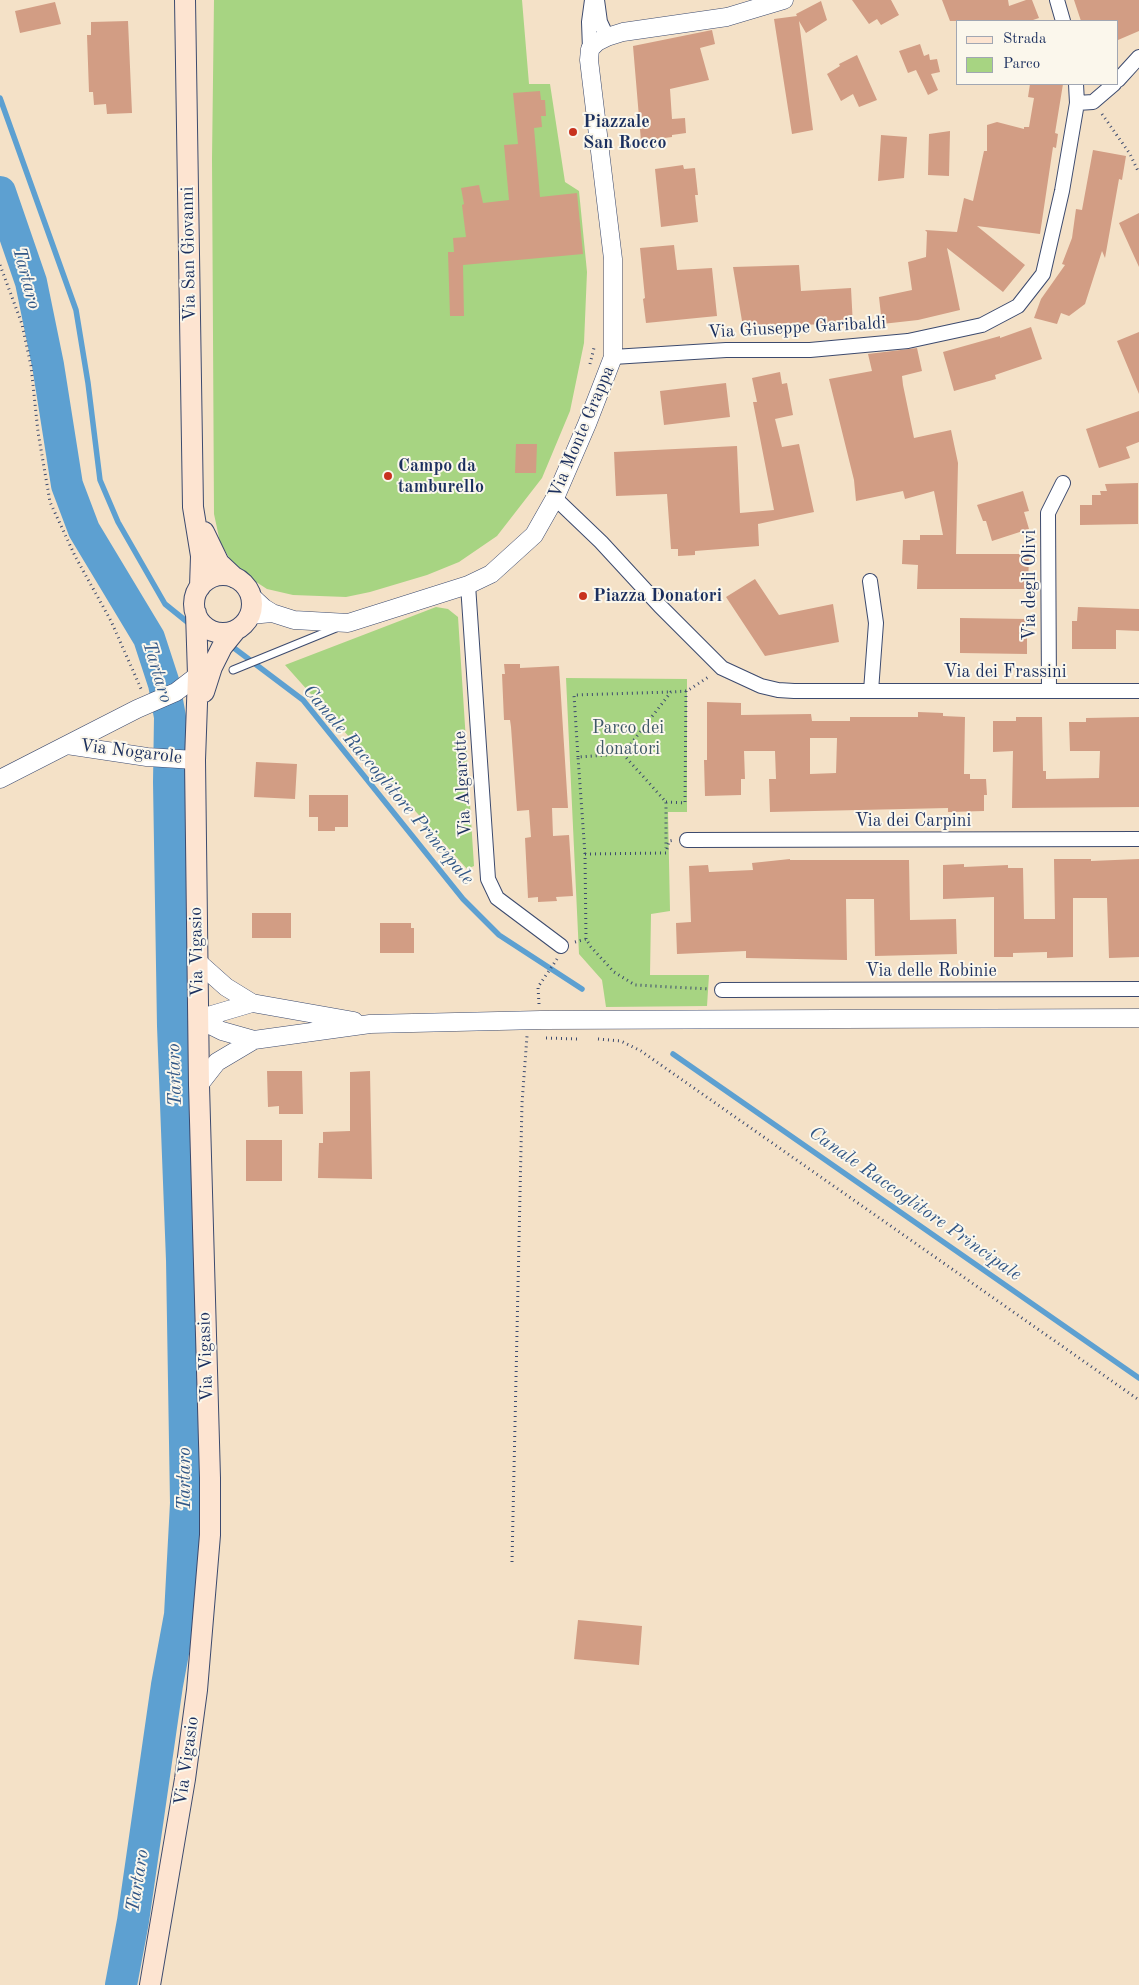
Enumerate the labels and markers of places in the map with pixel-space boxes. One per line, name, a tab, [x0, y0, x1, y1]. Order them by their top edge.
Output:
place label: Piazzale San Rocco	[583, 111, 666, 154]
marker: Piazzale San Rocco	[567, 126, 579, 138]
place label: Campo da tamburello	[398, 455, 484, 498]
marker: Campo da tamburello	[382, 470, 394, 482]
place label: Piazza Donatori	[593, 585, 722, 607]
marker: Piazza Donatori	[577, 590, 589, 602]

